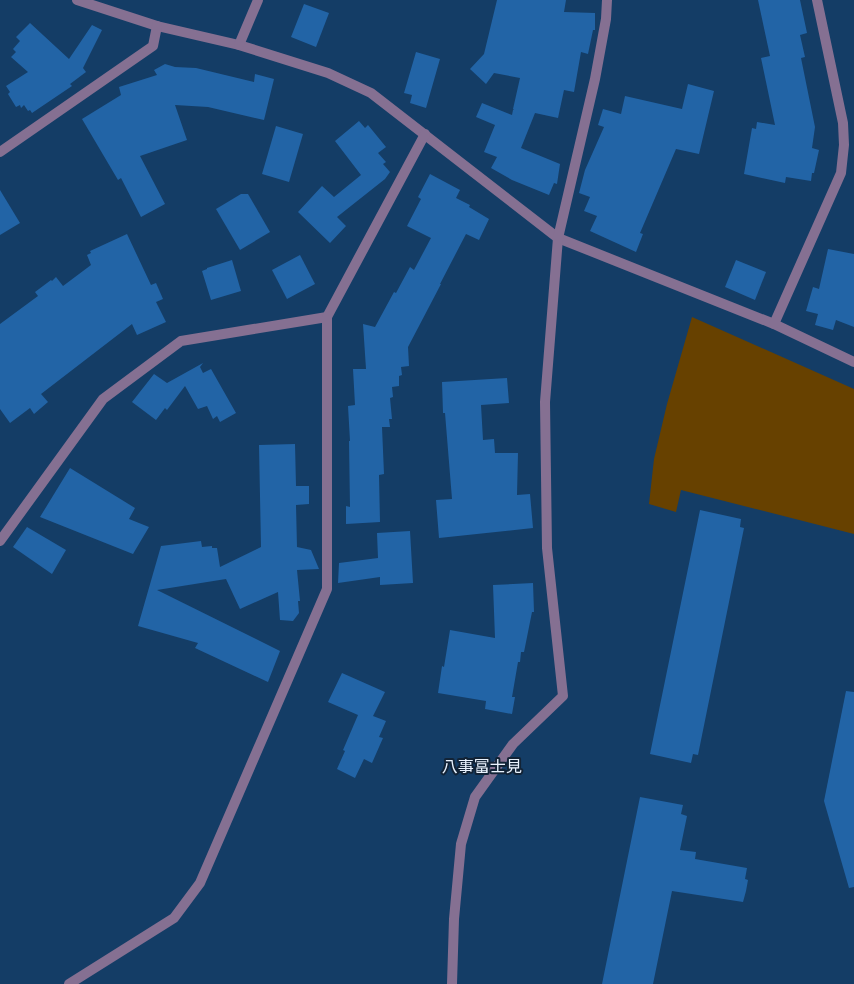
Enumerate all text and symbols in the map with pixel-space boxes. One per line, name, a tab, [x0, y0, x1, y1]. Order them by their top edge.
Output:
district label: 八事富士見	[442, 756, 522, 776]

